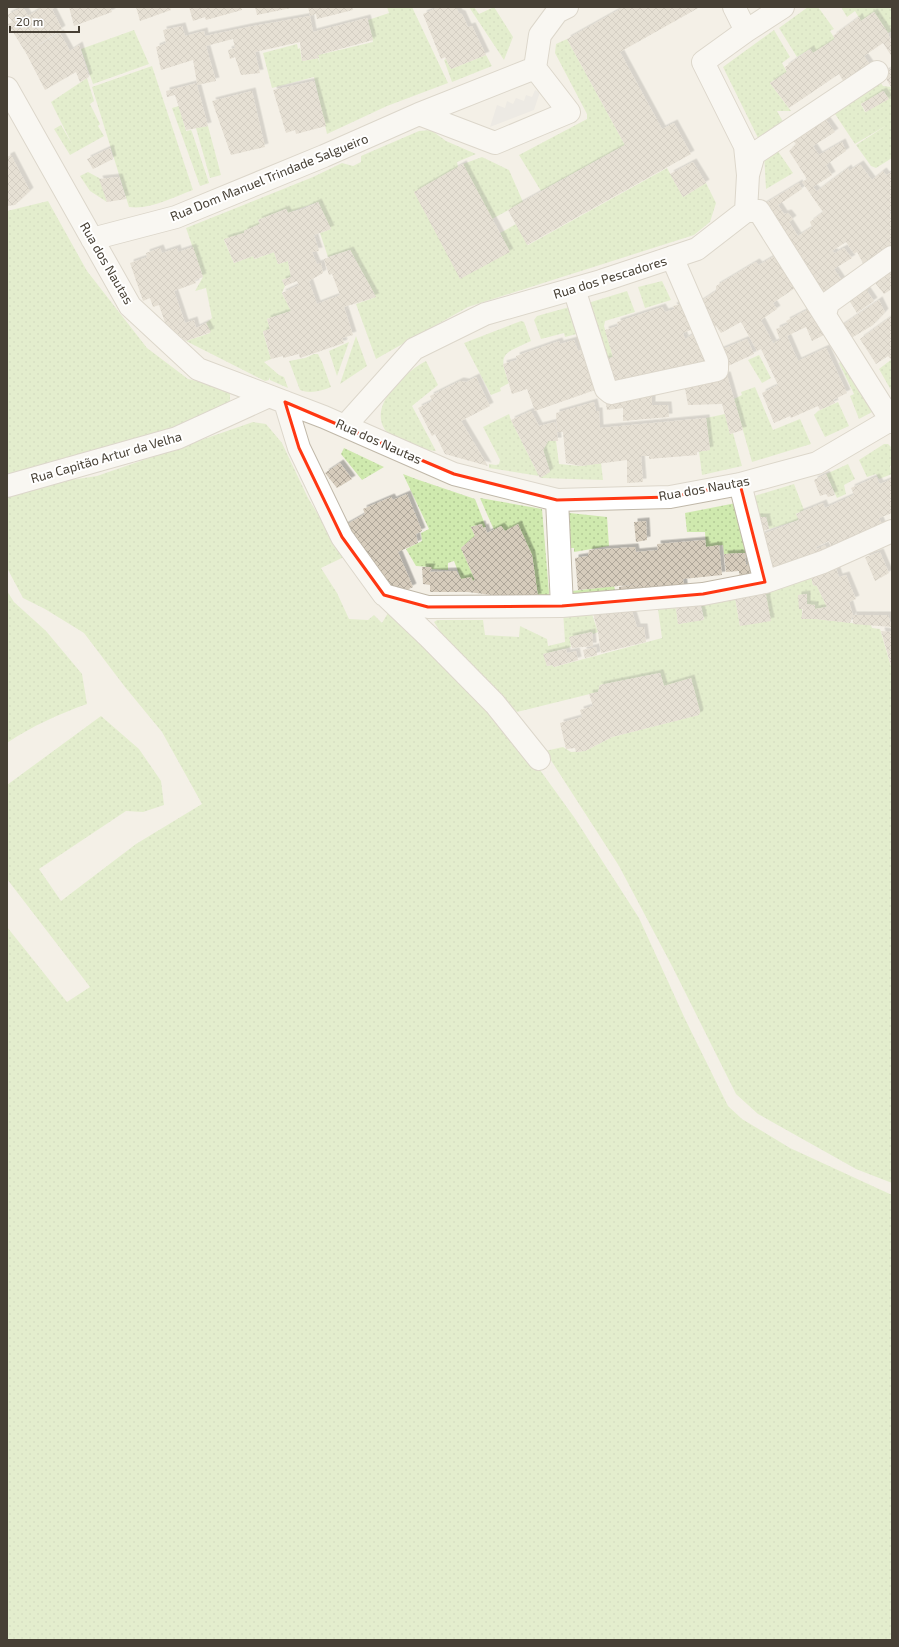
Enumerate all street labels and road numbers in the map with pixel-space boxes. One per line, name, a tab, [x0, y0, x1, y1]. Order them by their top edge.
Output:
street label: Rua Dom Manuel Trindade Salgueiro	[168, 130, 370, 224]
street label: Rua dos Nautas	[77, 219, 137, 307]
street label: Rua dos Pescadores	[551, 252, 669, 302]
street label: Rua dos Nautas	[334, 415, 424, 467]
street label: Rua Capitão Artur da Velha	[29, 428, 183, 486]
street label: Rua dos Nautas	[657, 472, 751, 504]

